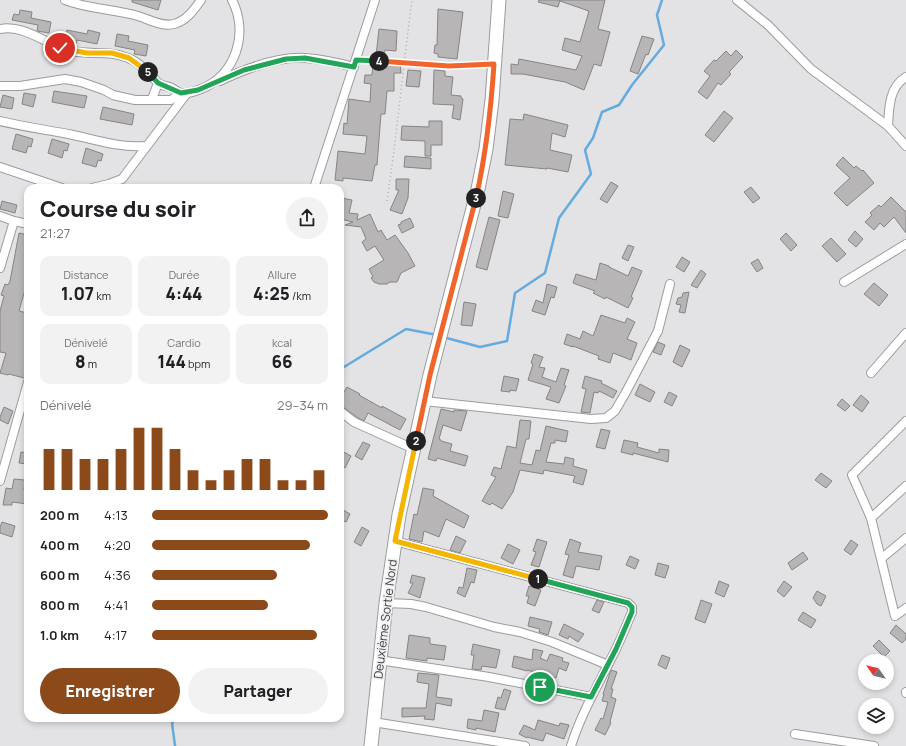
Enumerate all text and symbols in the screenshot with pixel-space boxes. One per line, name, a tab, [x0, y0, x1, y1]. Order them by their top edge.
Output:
pin	[43, 31, 77, 65]
icon: check	[49, 37, 71, 59]
pin: 4	[369, 51, 389, 71]
text: 4	[376, 53, 382, 68]
pin: 5	[138, 62, 158, 82]
text: 5	[145, 64, 151, 79]
pin: 3	[466, 188, 486, 208]
text: 3	[473, 190, 479, 205]
text: Course du soir	[40, 194, 196, 224]
button: share	[286, 197, 328, 239]
text: 21:27	[40, 224, 70, 242]
text: Distance	[63, 267, 109, 282]
text: Durée	[169, 267, 199, 282]
text: Allure	[268, 267, 296, 282]
text: 1.07	[61, 282, 94, 305]
text: 4:44	[165, 282, 203, 305]
text: 4:25	[253, 282, 290, 305]
text: km	[94, 288, 111, 303]
text: /km	[290, 288, 311, 303]
text: Dénivelé	[64, 335, 108, 350]
text: Cardio	[167, 335, 201, 350]
text: kcal	[272, 335, 292, 350]
text: 8	[75, 350, 86, 373]
text: 144	[158, 350, 186, 373]
text: 66	[271, 350, 293, 373]
text: m	[86, 356, 97, 371]
text: bpm	[186, 356, 210, 371]
text: Dénivelé	[40, 396, 91, 414]
text: 29–34 m	[277, 396, 328, 414]
pin: 2	[406, 431, 426, 451]
text: 2	[413, 433, 419, 448]
text: 200 m	[40, 506, 79, 524]
text: 4:13	[104, 506, 128, 524]
text: 400 m	[40, 536, 79, 554]
text: 4:20	[104, 536, 131, 554]
street label: Deuxième Sortie Nord	[369, 558, 401, 680]
text: 600 m	[40, 566, 79, 584]
text: 4:36	[104, 566, 131, 584]
pin: 1	[528, 569, 548, 589]
text: 1	[536, 571, 540, 586]
text: 800 m	[40, 596, 79, 614]
text: 4:41	[104, 596, 128, 614]
text: 1.0 km	[40, 626, 79, 644]
text: 4:17	[104, 626, 127, 644]
north arrow	[858, 654, 894, 690]
map controls	[858, 654, 894, 734]
button: Enregistrer	[40, 668, 180, 714]
button: Partager	[188, 668, 328, 714]
pin	[523, 670, 557, 704]
icon: arrive	[529, 676, 551, 698]
button: layers	[858, 698, 894, 734]

